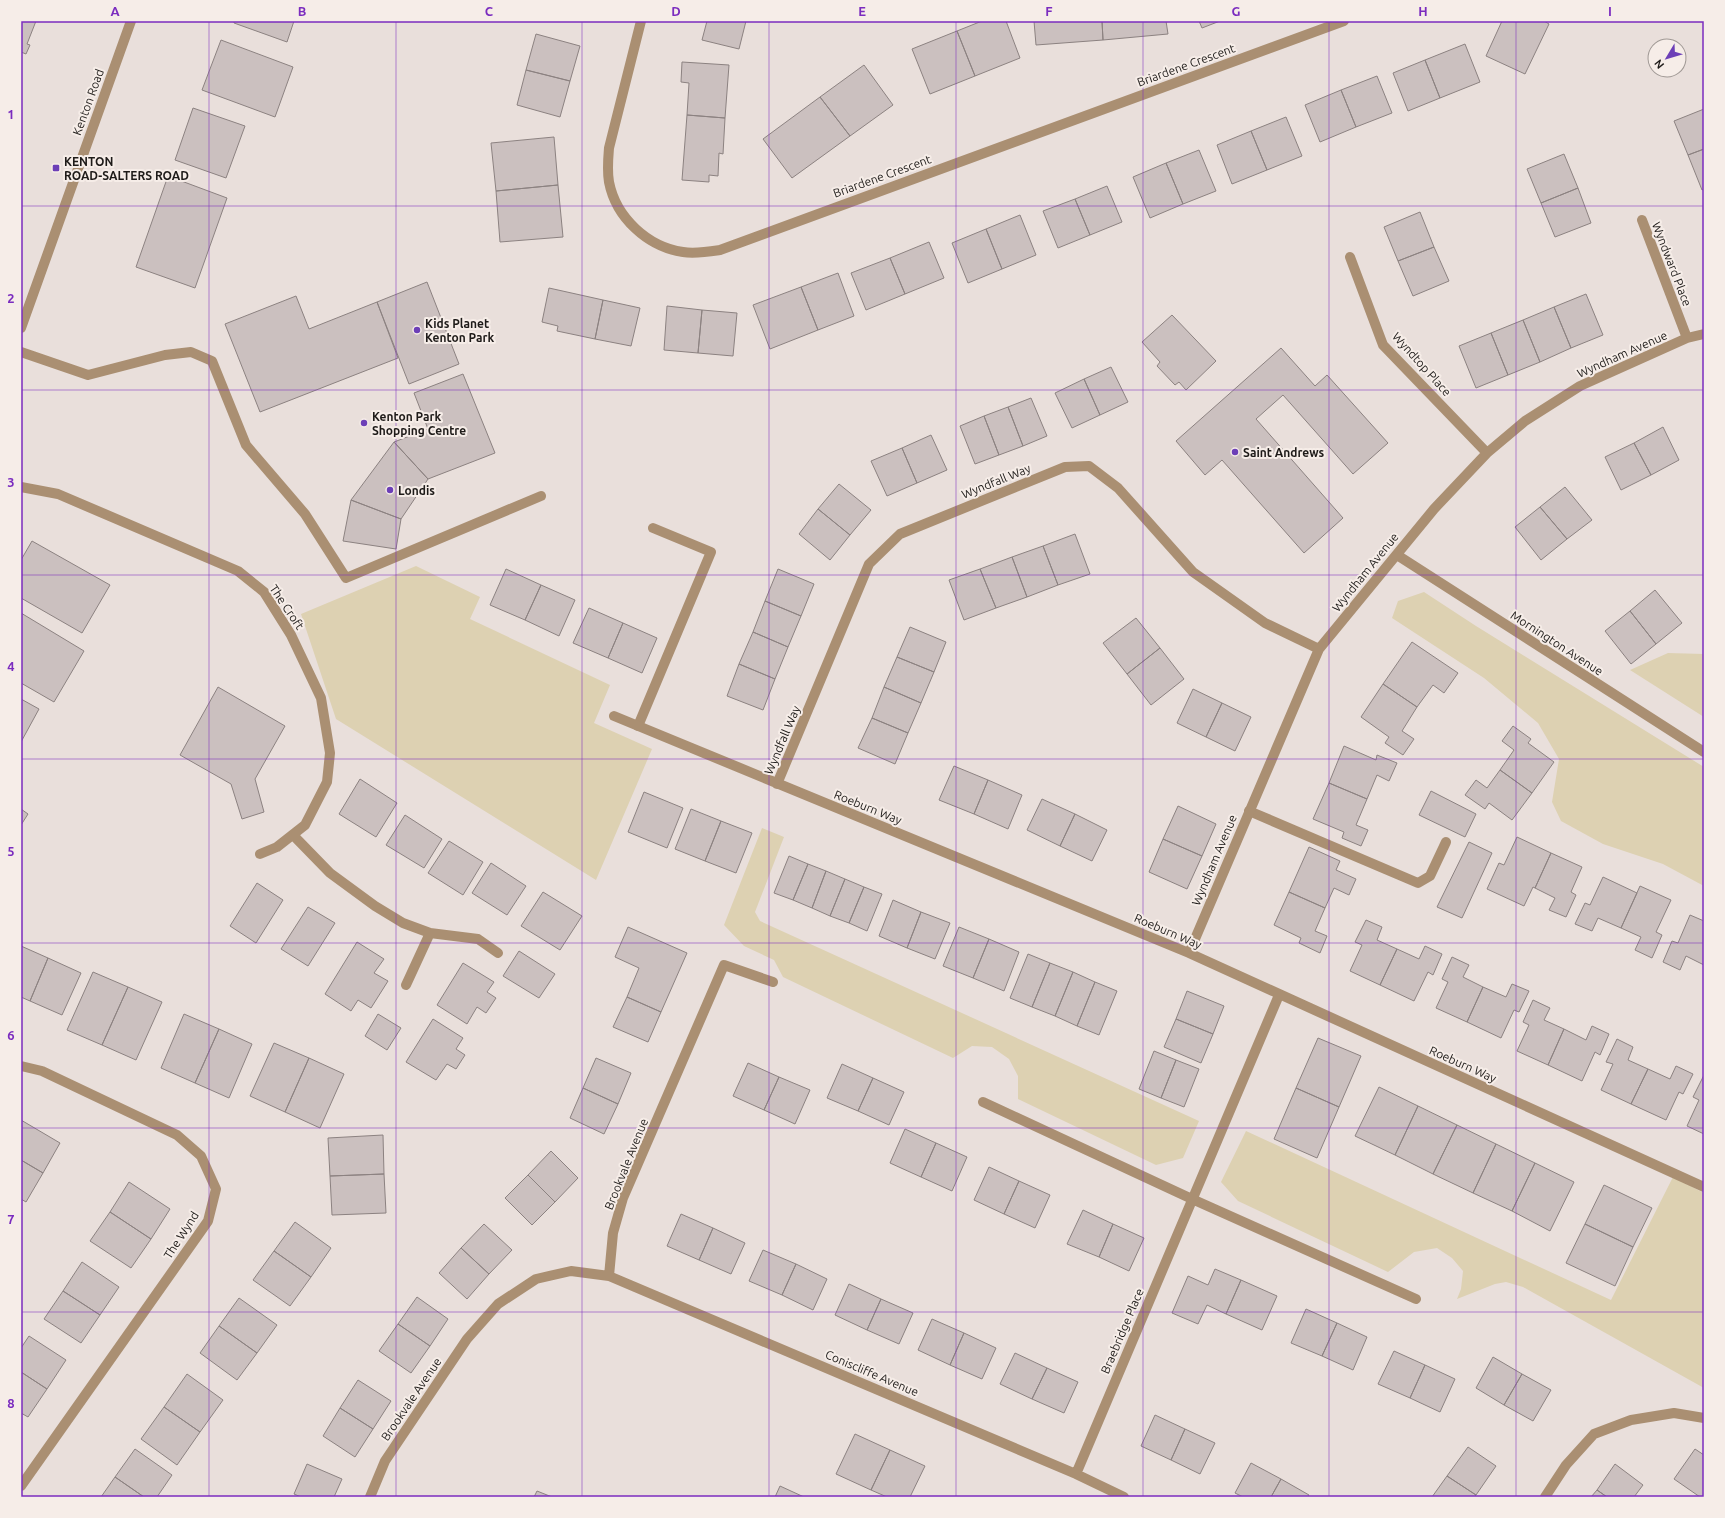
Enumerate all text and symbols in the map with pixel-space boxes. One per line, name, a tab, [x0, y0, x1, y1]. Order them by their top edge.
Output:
text: A	[110, 4, 120, 18]
text: B	[298, 4, 307, 18]
text: C	[485, 4, 494, 18]
text: D	[671, 4, 681, 18]
text: E	[858, 4, 866, 18]
text: F	[1045, 4, 1053, 18]
text: G	[1232, 4, 1241, 18]
text: H	[1418, 4, 1428, 18]
text: I	[1608, 4, 1612, 18]
north arrow	[1647, 38, 1687, 78]
street label: Briardene Crescent	[1135, 41, 1237, 89]
text: N	[1652, 57, 1666, 71]
street label: Kenton Road	[70, 67, 106, 137]
text: 1	[7, 107, 15, 121]
street label: Briardene Crescent	[831, 152, 933, 200]
place label: KENTON ROAD-SALTERS ROAD	[64, 155, 189, 182]
marker: KENTON ROAD-SALTERS ROAD	[51, 163, 61, 173]
street label: Wyndward Place	[1650, 220, 1694, 308]
text: 2	[7, 291, 15, 305]
place label: Kids Planet Kenton Park	[425, 317, 494, 344]
marker: Kids Planet Kenton Park	[412, 325, 422, 335]
street label: Wyndham Avenue	[1575, 328, 1669, 380]
street label: Wyndtop Place	[1390, 330, 1454, 398]
place label: Kenton Park Shopping Centre	[372, 410, 466, 437]
marker: Kenton Park Shopping Centre	[359, 418, 369, 428]
place label: Saint Andrews	[1243, 446, 1325, 459]
marker: Saint Andrews	[1230, 447, 1240, 457]
street label: Wyndfall Way	[960, 461, 1033, 501]
text: 3	[7, 475, 15, 489]
place label: Londis	[398, 484, 435, 497]
marker: Londis	[385, 485, 395, 495]
street label: Wyndham Avenue	[1329, 530, 1401, 614]
street label: The Croft	[267, 582, 307, 632]
street label: Mornington Avenue	[1508, 608, 1606, 678]
text: 4	[7, 659, 15, 673]
street label: Wyndfall Way	[762, 704, 802, 776]
street label: Roeburn Way	[832, 788, 904, 827]
street label: Wyndham Avenue	[1189, 813, 1239, 907]
text: 5	[7, 844, 15, 858]
street label: Roeburn Way	[1132, 911, 1204, 951]
text: 6	[7, 1028, 15, 1042]
street label: Roeburn Way	[1428, 1043, 1499, 1085]
street label: Brookvale Avenue	[602, 1116, 650, 1212]
street label: The Wynd	[161, 1209, 201, 1261]
text: 7	[7, 1212, 15, 1226]
street label: Braebridge Place	[1098, 1286, 1146, 1376]
street label: Coniscliffe Avenue	[823, 1347, 921, 1399]
street label: Brookvale Avenue	[378, 1355, 444, 1443]
text: 8	[7, 1396, 15, 1410]

